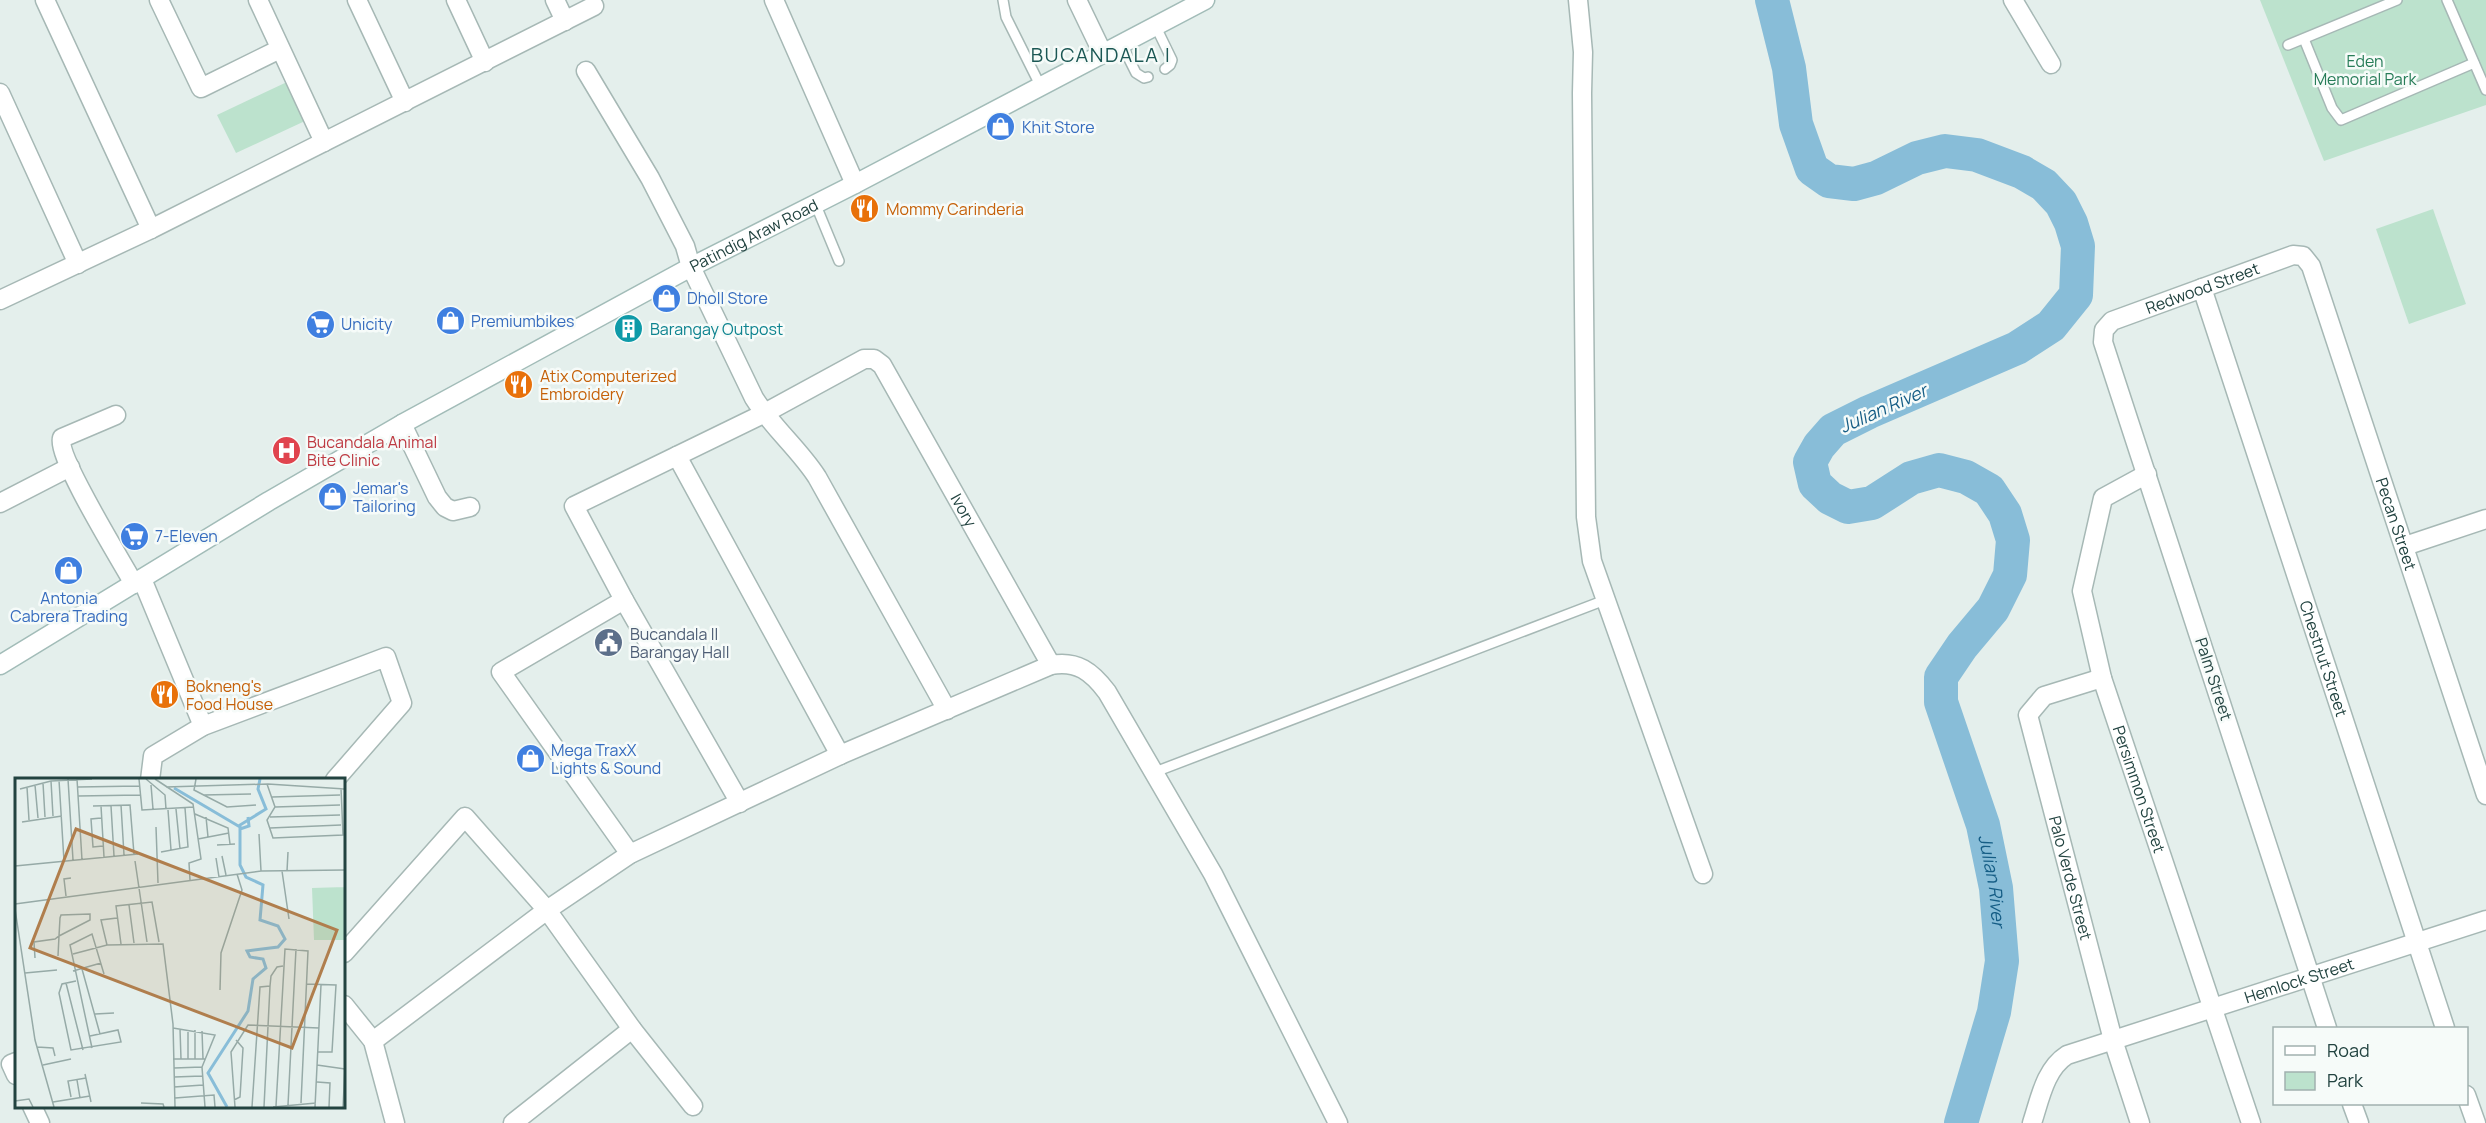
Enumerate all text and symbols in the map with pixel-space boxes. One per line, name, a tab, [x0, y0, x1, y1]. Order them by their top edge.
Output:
district label: BUCANDALA I	[1031, 41, 1171, 68]
park label: Eden Memorial Park	[2314, 50, 2417, 90]
shop icon: Khit Store	[985, 111, 1017, 143]
place label: Khit Store	[1022, 116, 1095, 138]
street label: Patindig Araw Road	[686, 193, 822, 277]
restaurant icon: Mommy Carinderia	[849, 193, 881, 225]
place label: Mommy Carinderia	[886, 198, 1024, 220]
street label: Redwood Street	[2143, 257, 2262, 319]
shop icon: Dholl Store	[650, 282, 682, 314]
place label: Dholl Store	[687, 287, 768, 309]
shop icon: Premiumbikes	[434, 305, 466, 337]
supermarket icon: Unicity	[304, 308, 336, 340]
place label: Premiumbikes	[471, 310, 575, 332]
place label: Unicity	[341, 313, 393, 335]
building icon: Barangay Outpost	[613, 313, 645, 345]
place label: Barangay Outpost	[650, 318, 783, 340]
place label: Atix Computerized Embroidery	[540, 365, 677, 405]
restaurant icon: Atix Computerized Embroidery	[503, 369, 535, 401]
water label: Julian River	[1836, 377, 1933, 438]
place label: Bucandala Animal Bite Clinic	[307, 431, 437, 471]
hospital icon: Bucandala Animal Bite Clinic	[270, 435, 302, 467]
street label: Pecan Street	[2371, 475, 2422, 573]
place label: Jemar's Tailoring	[353, 477, 416, 517]
shop icon: Jemar's Tailoring	[316, 481, 348, 513]
street label: Ivory	[946, 489, 982, 531]
supermarket icon: 7-Eleven	[118, 520, 150, 552]
place label: 7-Eleven	[155, 525, 218, 547]
shop icon: Antonia Cabrera Trading	[53, 554, 85, 586]
place label: Antonia Cabrera Trading	[10, 587, 128, 627]
street label: Chestnut Street	[2294, 598, 2353, 719]
place label: Bucandala II Barangay Hall	[630, 623, 729, 663]
public building icon: Bucandala II Barangay Hall	[593, 627, 625, 659]
street label: Palm Street	[2190, 635, 2238, 723]
place label: Bokneng's Food House	[186, 675, 273, 715]
restaurant icon: Bokneng's Food House	[149, 679, 181, 711]
street label: Persimmon Street	[2108, 723, 2171, 856]
place label: Mega TraxX Lights & Sound	[551, 739, 661, 779]
shop icon: Mega TraxX Lights & Sound	[514, 743, 546, 775]
inset map	[15, 778, 345, 1108]
street label: Palo Verde Street	[2044, 814, 2097, 942]
water label: Julian River	[1973, 833, 2011, 930]
street label: Hemlock Street	[2242, 952, 2357, 1008]
legend	[2273, 1027, 2468, 1105]
text: Road	[2327, 1038, 2370, 1062]
text: Park	[2327, 1068, 2364, 1092]

